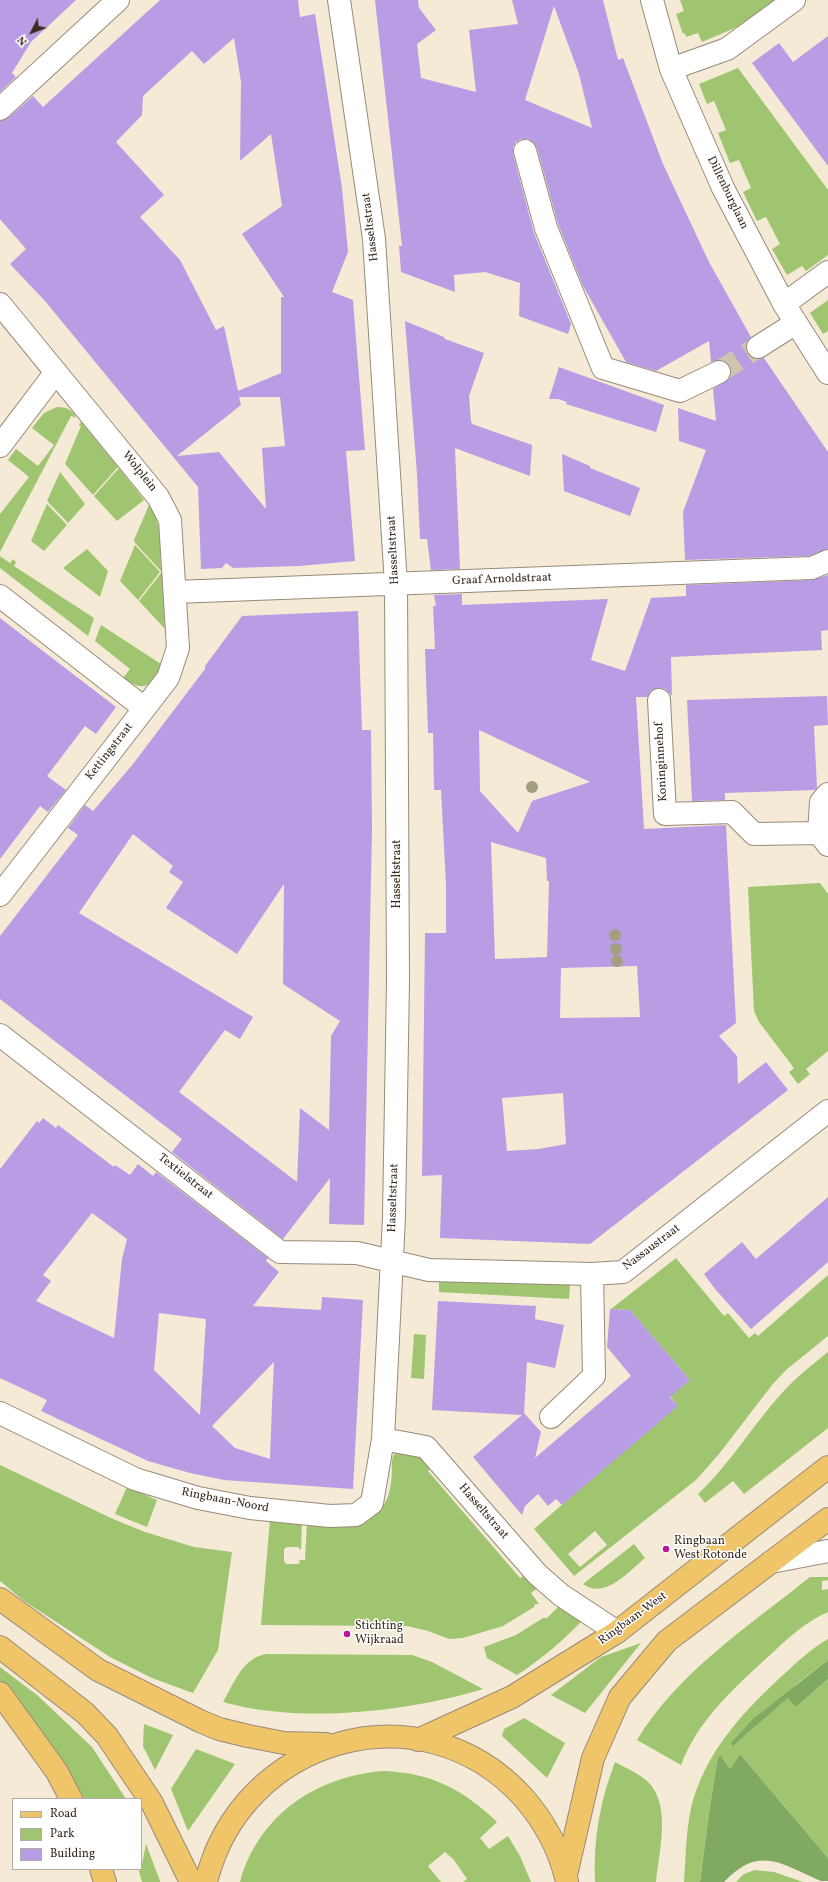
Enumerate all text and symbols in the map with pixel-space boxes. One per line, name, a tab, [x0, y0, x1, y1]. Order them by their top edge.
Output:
north arrow	[12, 12, 52, 52]
text: N	[14, 32, 31, 48]
street label: Dillenburglaan	[703, 154, 751, 232]
street label: Hasseltstraat	[360, 192, 382, 262]
street label: Wolplein	[118, 449, 160, 495]
street label: Hasseltstraat	[385, 515, 403, 585]
street label: Graaf Arnoldstraat	[452, 571, 552, 589]
street label: Kettingstraat	[83, 720, 137, 784]
street label: Koninginnehof	[653, 722, 671, 802]
street label: Hasseltstraat	[391, 839, 405, 909]
street label: Textielstraat	[155, 1151, 215, 1203]
street label: Hasseltstraat	[386, 1163, 402, 1233]
street label: Nassaustraat	[620, 1222, 684, 1274]
street label: Hasseltstraat	[455, 1481, 511, 1543]
street label: Ringbaan-Noord	[180, 1485, 270, 1517]
place label: Ringbaan West Rotonde	[674, 1535, 747, 1563]
marker: Ringbaan West Rotonde	[661, 1544, 671, 1554]
street label: Ringbaan-West	[596, 1589, 670, 1649]
place label: Stichting Wijkraad	[355, 1620, 404, 1648]
marker: Stichting Wijkraad	[342, 1629, 352, 1639]
legend	[12, 1798, 142, 1870]
text: Road	[50, 1806, 77, 1822]
text: Park	[50, 1826, 75, 1842]
text: Building	[50, 1846, 95, 1862]

